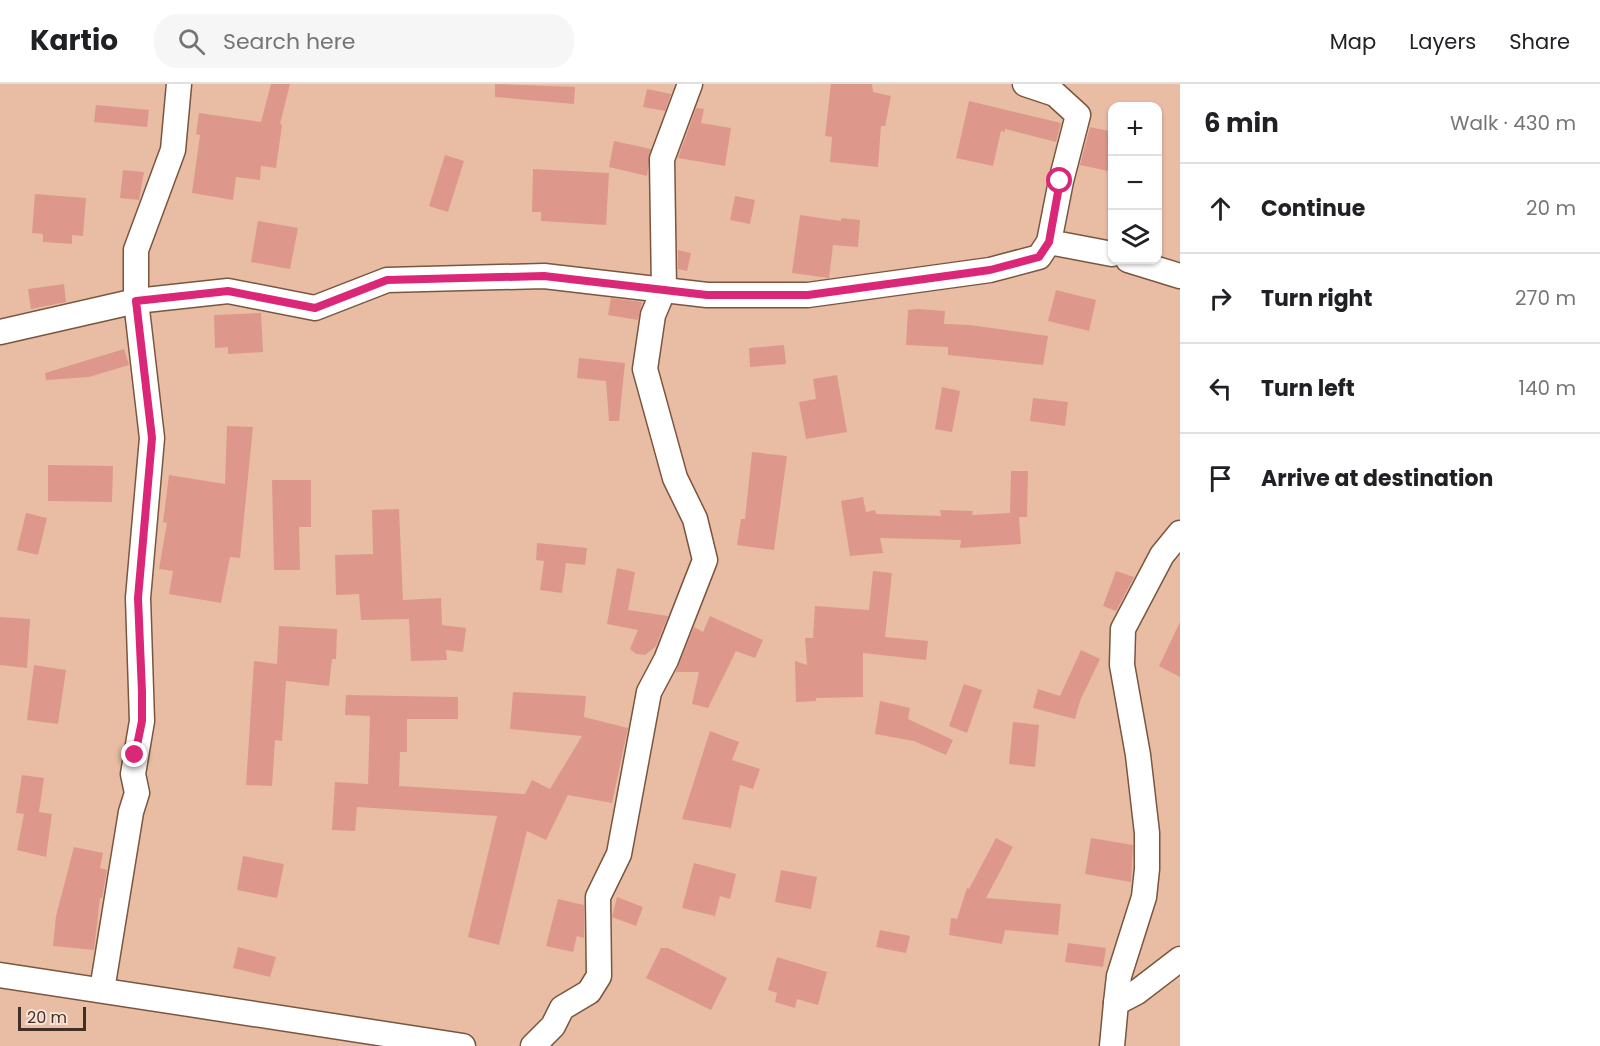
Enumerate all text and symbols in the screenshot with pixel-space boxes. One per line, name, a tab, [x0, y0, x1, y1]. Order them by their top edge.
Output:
search box	[154, 14, 574, 68]
text: Kartio	[30, 21, 118, 60]
icon: search	[175, 25, 208, 58]
text: Search here	[223, 26, 356, 57]
text: Map	[1330, 27, 1376, 56]
text: Layers	[1409, 27, 1476, 56]
text: Share	[1509, 27, 1570, 56]
map controls	[1108, 102, 1162, 264]
button: +	[1108, 102, 1162, 156]
text: 6 min	[1204, 105, 1279, 141]
text: Walk · 430 m	[1450, 109, 1576, 137]
button: −	[1108, 156, 1162, 210]
route start	[1046, 167, 1072, 193]
icon: ahead	[1204, 192, 1237, 225]
text: Continue	[1261, 193, 1365, 224]
text: 20 m	[1526, 194, 1576, 222]
button: layers	[1108, 210, 1162, 264]
icon: right	[1204, 282, 1237, 315]
text: Turn right	[1261, 283, 1372, 314]
text: 270 m	[1515, 284, 1576, 312]
icon: left	[1204, 372, 1237, 405]
text: Turn left	[1261, 373, 1355, 404]
text: 140 m	[1519, 374, 1576, 402]
icon: arrive	[1204, 462, 1237, 495]
text: Arrive at destination	[1261, 463, 1493, 494]
route end	[121, 741, 147, 767]
scale bar	[18, 1004, 86, 1032]
text: 20 m	[27, 1006, 67, 1029]

